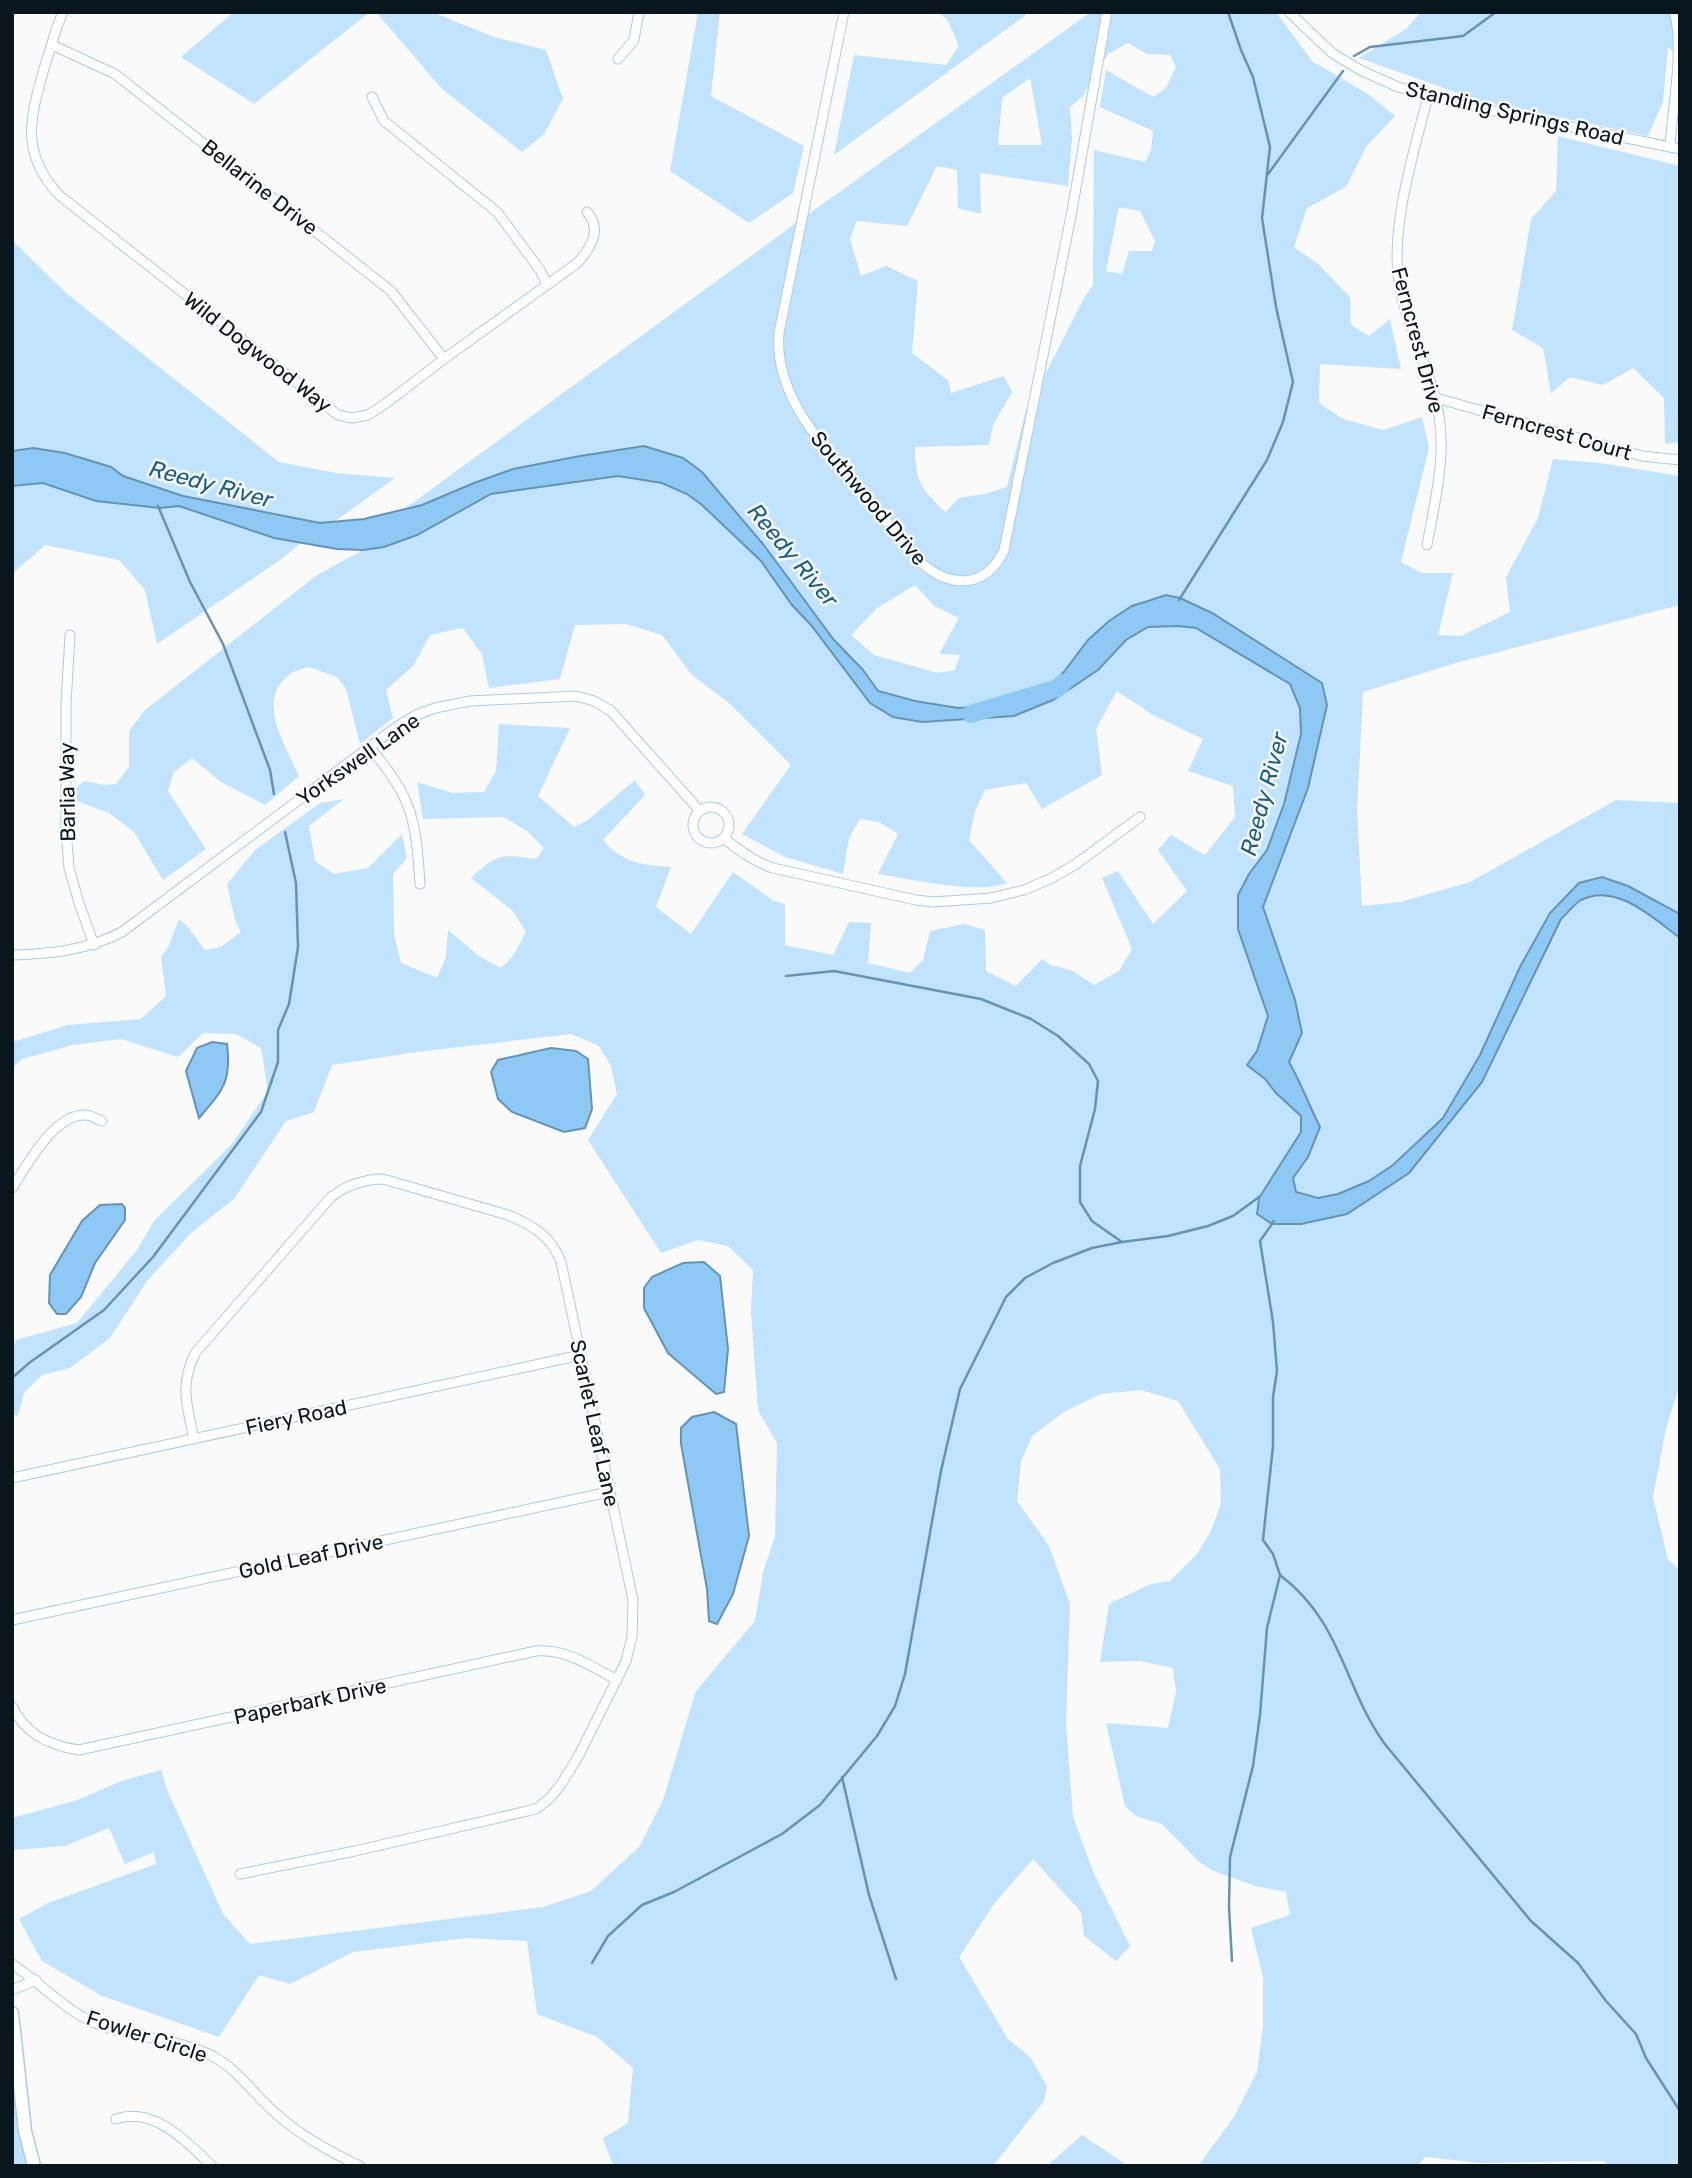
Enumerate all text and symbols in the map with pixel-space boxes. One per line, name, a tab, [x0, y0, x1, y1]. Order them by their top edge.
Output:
street label: Standing Springs Road	[1403, 76, 1627, 150]
street label: Bellarine Drive	[197, 134, 323, 240]
street label: Ferncrest Drive	[1386, 264, 1450, 416]
street label: Wild Dogwood Way	[179, 286, 337, 418]
street label: Ferncrest Court	[1479, 399, 1635, 465]
street label: Southwood Drive	[806, 426, 932, 570]
water label: Reedy River	[146, 454, 277, 514]
water label: Reedy River	[742, 497, 845, 613]
street label: Yorkswell Lane	[292, 707, 424, 811]
water label: Reedy River	[1234, 728, 1294, 859]
street label: Barlia Way	[54, 742, 80, 842]
street label: Scarlet Leaf Lane	[565, 1337, 625, 1509]
street label: Fiery Road	[243, 1394, 349, 1440]
street label: Gold Leaf Drive	[236, 1528, 386, 1584]
street label: Paperbark Drive	[231, 1673, 389, 1729]
street label: Fowler Circle	[83, 2005, 211, 2067]

